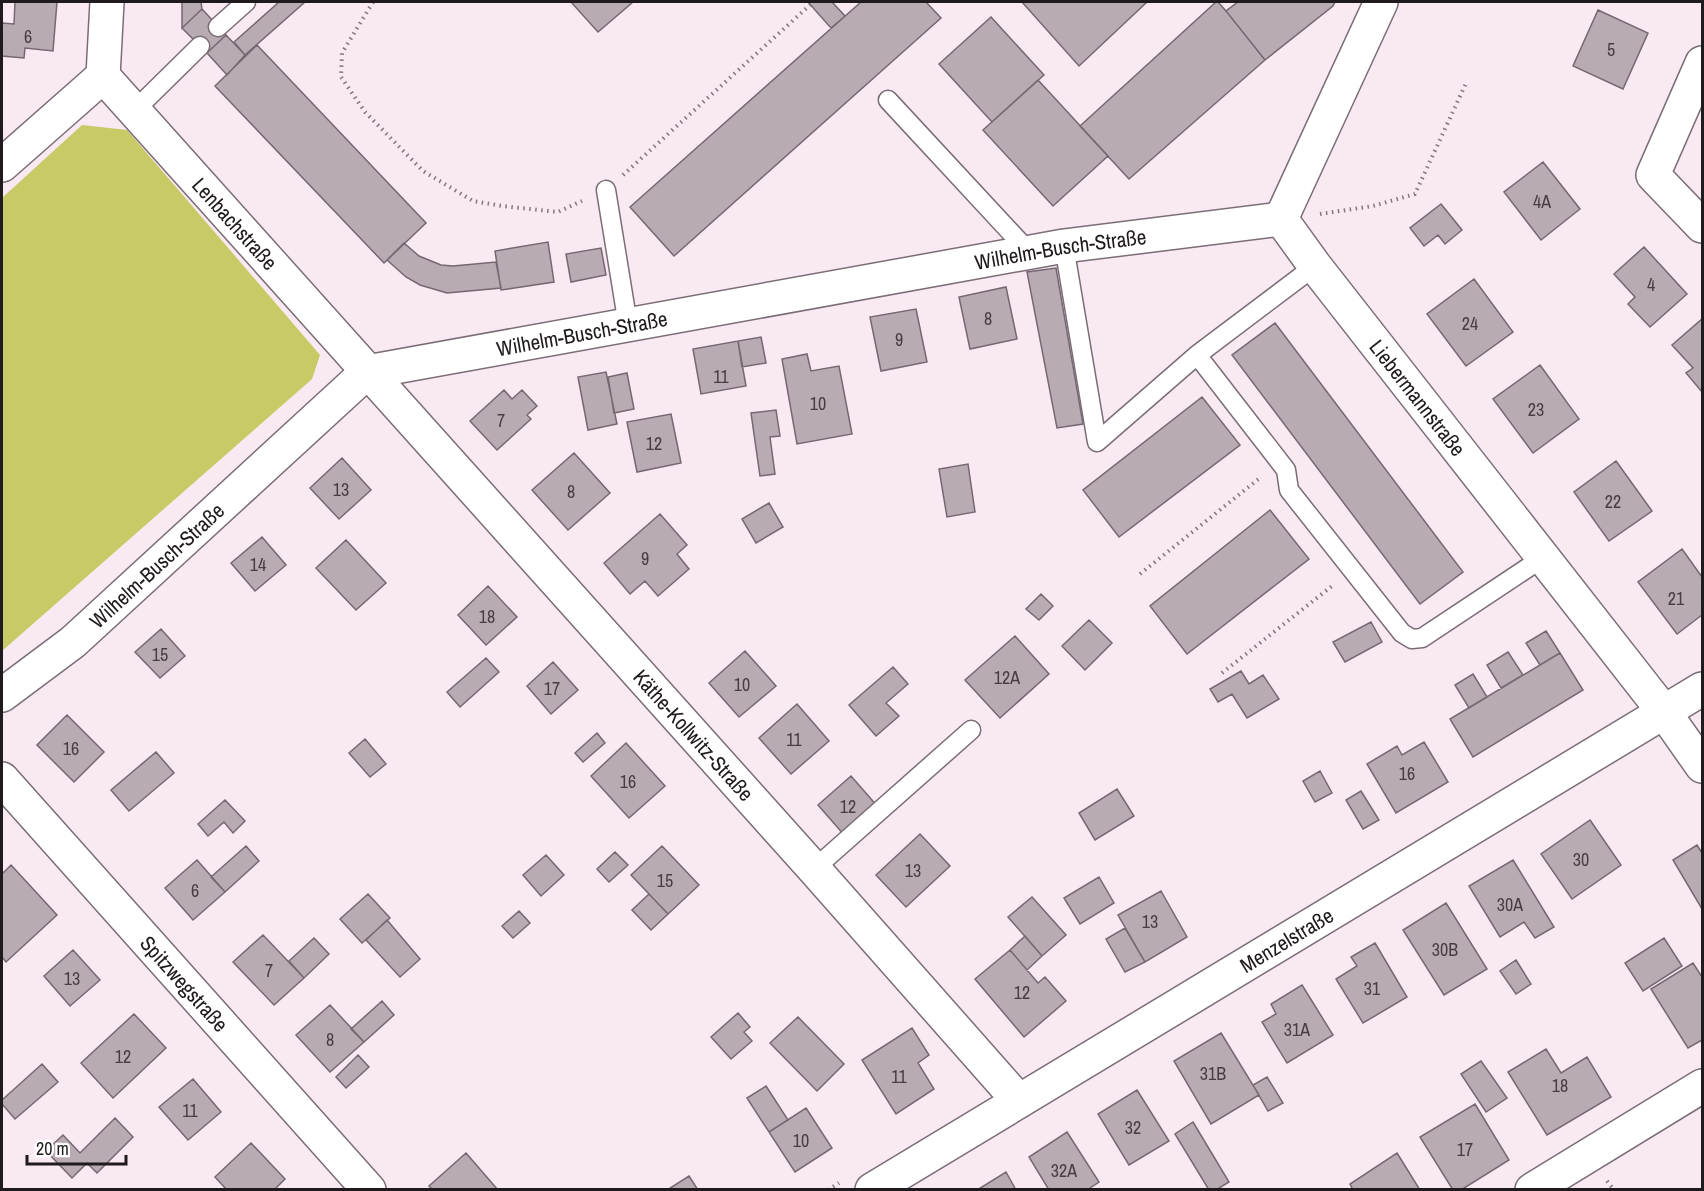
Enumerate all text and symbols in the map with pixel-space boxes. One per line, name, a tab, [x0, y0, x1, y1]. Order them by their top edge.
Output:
house number: 6	[24, 24, 32, 49]
house number: 5	[1607, 37, 1615, 62]
street label: Lenbachstraße	[186, 171, 284, 276]
house number: 4A	[1533, 189, 1551, 214]
street label: Wilhelm-Busch-Straße	[972, 221, 1148, 276]
house number: 4	[1647, 272, 1655, 297]
street label: Wilhelm-Busch-Straße	[494, 303, 670, 363]
house number: 8	[984, 306, 992, 331]
house number: 24	[1462, 311, 1478, 336]
house number: 9	[895, 327, 903, 352]
street label: Liebermannstraße	[1363, 333, 1473, 462]
house number: 11	[713, 364, 729, 389]
house number: 10	[810, 391, 826, 416]
house number: 23	[1528, 397, 1544, 422]
house number: 7	[497, 408, 505, 433]
house number: 12	[646, 431, 662, 456]
house number: 13	[333, 477, 349, 502]
house number: 8	[567, 479, 575, 504]
house number: 22	[1605, 489, 1621, 514]
street label: Wilhelm-Busch-Straße	[83, 496, 230, 635]
house number: 9	[641, 546, 649, 571]
house number: 14	[250, 552, 266, 577]
house number: 21	[1668, 586, 1685, 611]
house number: 18	[479, 604, 495, 629]
house number: 15	[152, 642, 168, 667]
street label: Käthe-Kollwitz-Straße	[627, 663, 761, 807]
house number: 12A	[994, 665, 1020, 690]
house number: 10	[734, 672, 750, 697]
house number: 17	[544, 676, 560, 701]
house number: 11	[786, 727, 802, 752]
house number: 16	[63, 736, 79, 761]
house number: 16	[1399, 761, 1415, 786]
house number: 16	[620, 769, 636, 794]
house number: 12	[840, 794, 856, 819]
house number: 30	[1573, 847, 1589, 872]
house number: 13	[905, 858, 921, 883]
house number: 15	[657, 868, 673, 893]
house number: 6	[191, 878, 199, 903]
house number: 30A	[1497, 892, 1523, 917]
street label: Menzelstraße	[1234, 901, 1339, 979]
house number: 13	[1142, 909, 1158, 934]
street label: Spitzwegstraße	[134, 929, 235, 1038]
house number: 30B	[1432, 937, 1458, 962]
house number: 7	[265, 958, 273, 983]
house number: 13	[64, 966, 80, 991]
house number: 31	[1364, 976, 1381, 1001]
house number: 12	[1014, 980, 1030, 1005]
house number: 31A	[1284, 1017, 1310, 1042]
house number: 8	[326, 1027, 334, 1052]
house number: 12	[115, 1044, 131, 1069]
house number: 31B	[1200, 1061, 1226, 1086]
house number: 11	[891, 1064, 907, 1089]
house number: 18	[1552, 1073, 1568, 1098]
house number: 11	[182, 1098, 198, 1123]
house number: 32	[1125, 1115, 1141, 1140]
scale bar	[27, 1128, 126, 1166]
house number: 10	[793, 1128, 809, 1153]
text: 20 m	[36, 1136, 69, 1161]
house number: 17	[1457, 1137, 1473, 1162]
house number: 32A	[1051, 1158, 1077, 1183]

